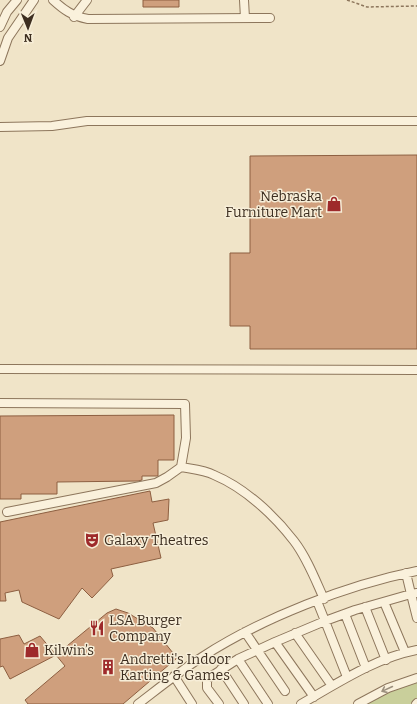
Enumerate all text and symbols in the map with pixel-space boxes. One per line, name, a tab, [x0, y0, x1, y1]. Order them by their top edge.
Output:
north arrow	[8, 8, 48, 48]
text: N	[23, 31, 33, 44]
place label: Nebraska Furniture Mart	[225, 188, 322, 221]
shop icon: Nebraska Furniture Mart	[325, 195, 343, 213]
theatre icon: Galaxy Theatres	[83, 531, 101, 549]
place label: Galaxy Theatres	[104, 532, 209, 549]
place label: LSA Burger Company	[109, 612, 182, 645]
restaurant icon: LSA Burger Company	[88, 619, 106, 637]
shop icon: Kilwin’s	[23, 641, 41, 659]
place label: Kilwin’s	[44, 642, 94, 659]
place label: Andretti's Indoor Karting & Games	[120, 651, 231, 684]
building icon: Andretti's Indoor Karting & Games	[99, 658, 117, 676]
one-way arrow	[381, 686, 393, 693]

